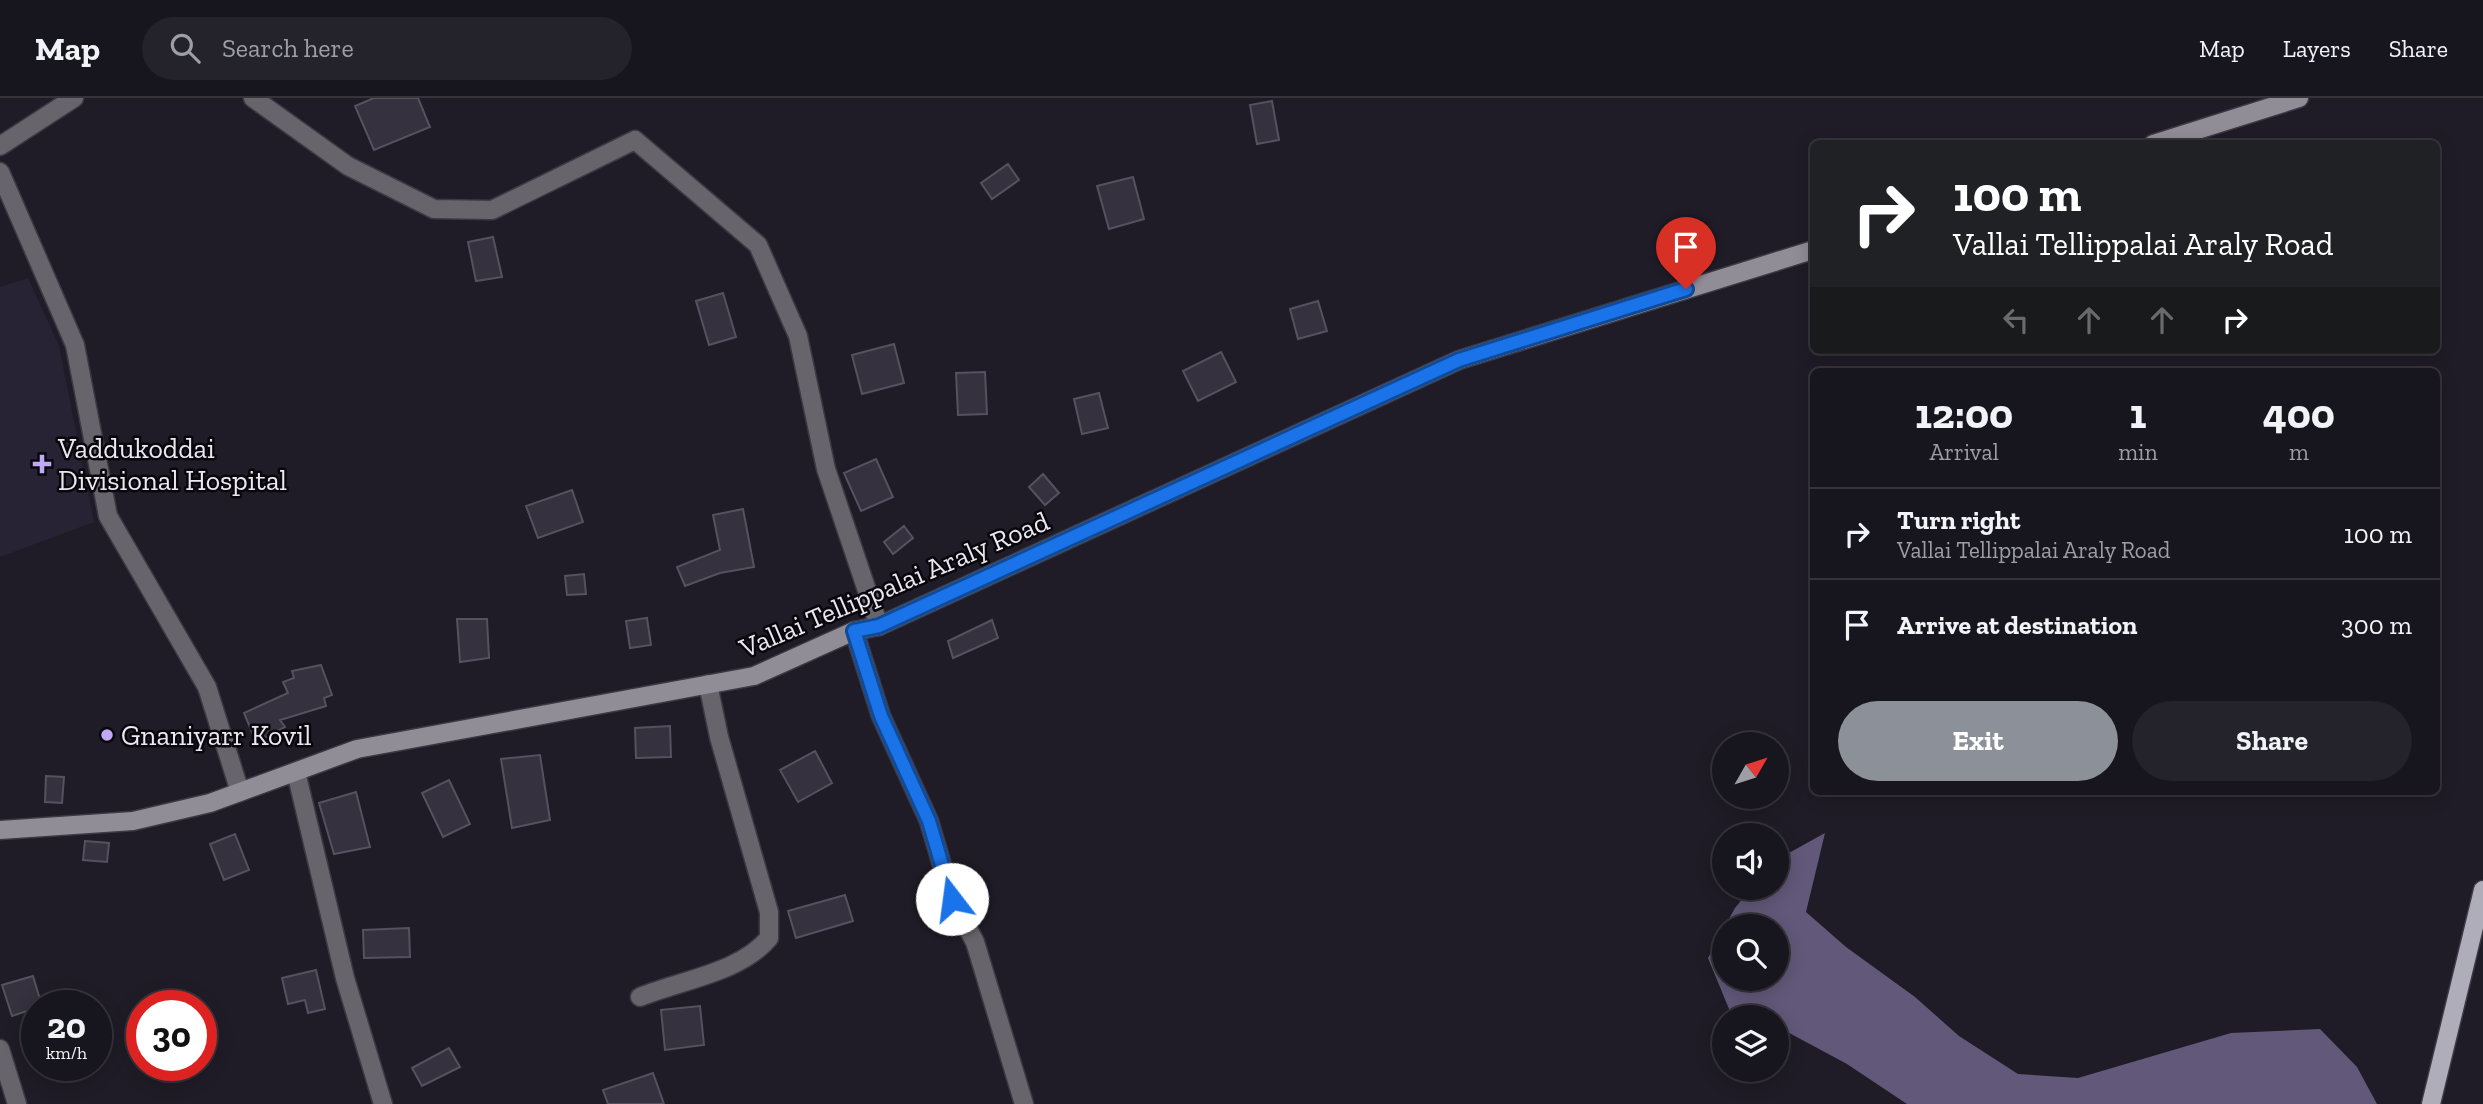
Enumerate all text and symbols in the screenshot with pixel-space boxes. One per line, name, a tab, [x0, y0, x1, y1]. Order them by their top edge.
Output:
search box	[142, 17, 632, 80]
text: Map	[35, 29, 100, 68]
icon: search	[166, 29, 204, 67]
text: Search here	[222, 32, 354, 64]
text: Map	[2199, 34, 2245, 63]
text: Layers	[2283, 34, 2351, 63]
text: Share	[2389, 34, 2448, 63]
text: 100 m	[1953, 165, 2081, 224]
icon: right	[1838, 168, 1929, 259]
pin	[1656, 217, 1716, 289]
text: Vallai Tellippalai Araly Road	[1953, 225, 2333, 263]
icon: arrive	[1667, 228, 1705, 266]
icon: left	[1997, 301, 2035, 339]
icon: ahead	[2070, 301, 2108, 339]
icon: ahead	[2143, 301, 2181, 339]
icon: right	[2216, 301, 2254, 339]
text: 12:00	[1915, 388, 2013, 439]
text: 1	[2130, 388, 2146, 439]
text: 400	[2263, 388, 2335, 439]
place label: Vaddukoddai Divisional Hospital	[57, 432, 287, 497]
text: Arrival	[1929, 438, 1999, 466]
text: min	[2118, 438, 2158, 466]
text: m	[2289, 438, 2309, 466]
marker: Vaddukoddai Divisional Hospital	[32, 454, 52, 474]
street label: Vallai Tellippalai Araly Road	[734, 504, 1054, 665]
text: Turn right	[1897, 504, 2020, 536]
icon: right	[1838, 515, 1876, 553]
text: 100 m	[2344, 518, 2412, 550]
text: Vallai Tellippalai Araly Road	[1897, 536, 2170, 564]
icon: arrive	[1838, 606, 1876, 644]
text: Arrive at destination	[1897, 609, 2137, 641]
text: 300 m	[2341, 609, 2412, 641]
button: Exit	[1838, 701, 2118, 781]
button: Share	[2132, 701, 2412, 781]
place label: Gnaniyarr Kovil	[121, 719, 312, 752]
marker: Gnaniyarr Kovil	[99, 727, 115, 743]
north arrow	[1712, 732, 1788, 808]
map controls	[1712, 732, 1789, 1082]
button: sound	[1712, 823, 1789, 900]
position arrow	[915, 862, 989, 936]
button: search	[1712, 914, 1789, 991]
speed limit sign: 30	[126, 990, 217, 1081]
text: 20	[47, 1005, 86, 1047]
button: layers	[1712, 1005, 1789, 1082]
text: km/h	[46, 1042, 87, 1064]

